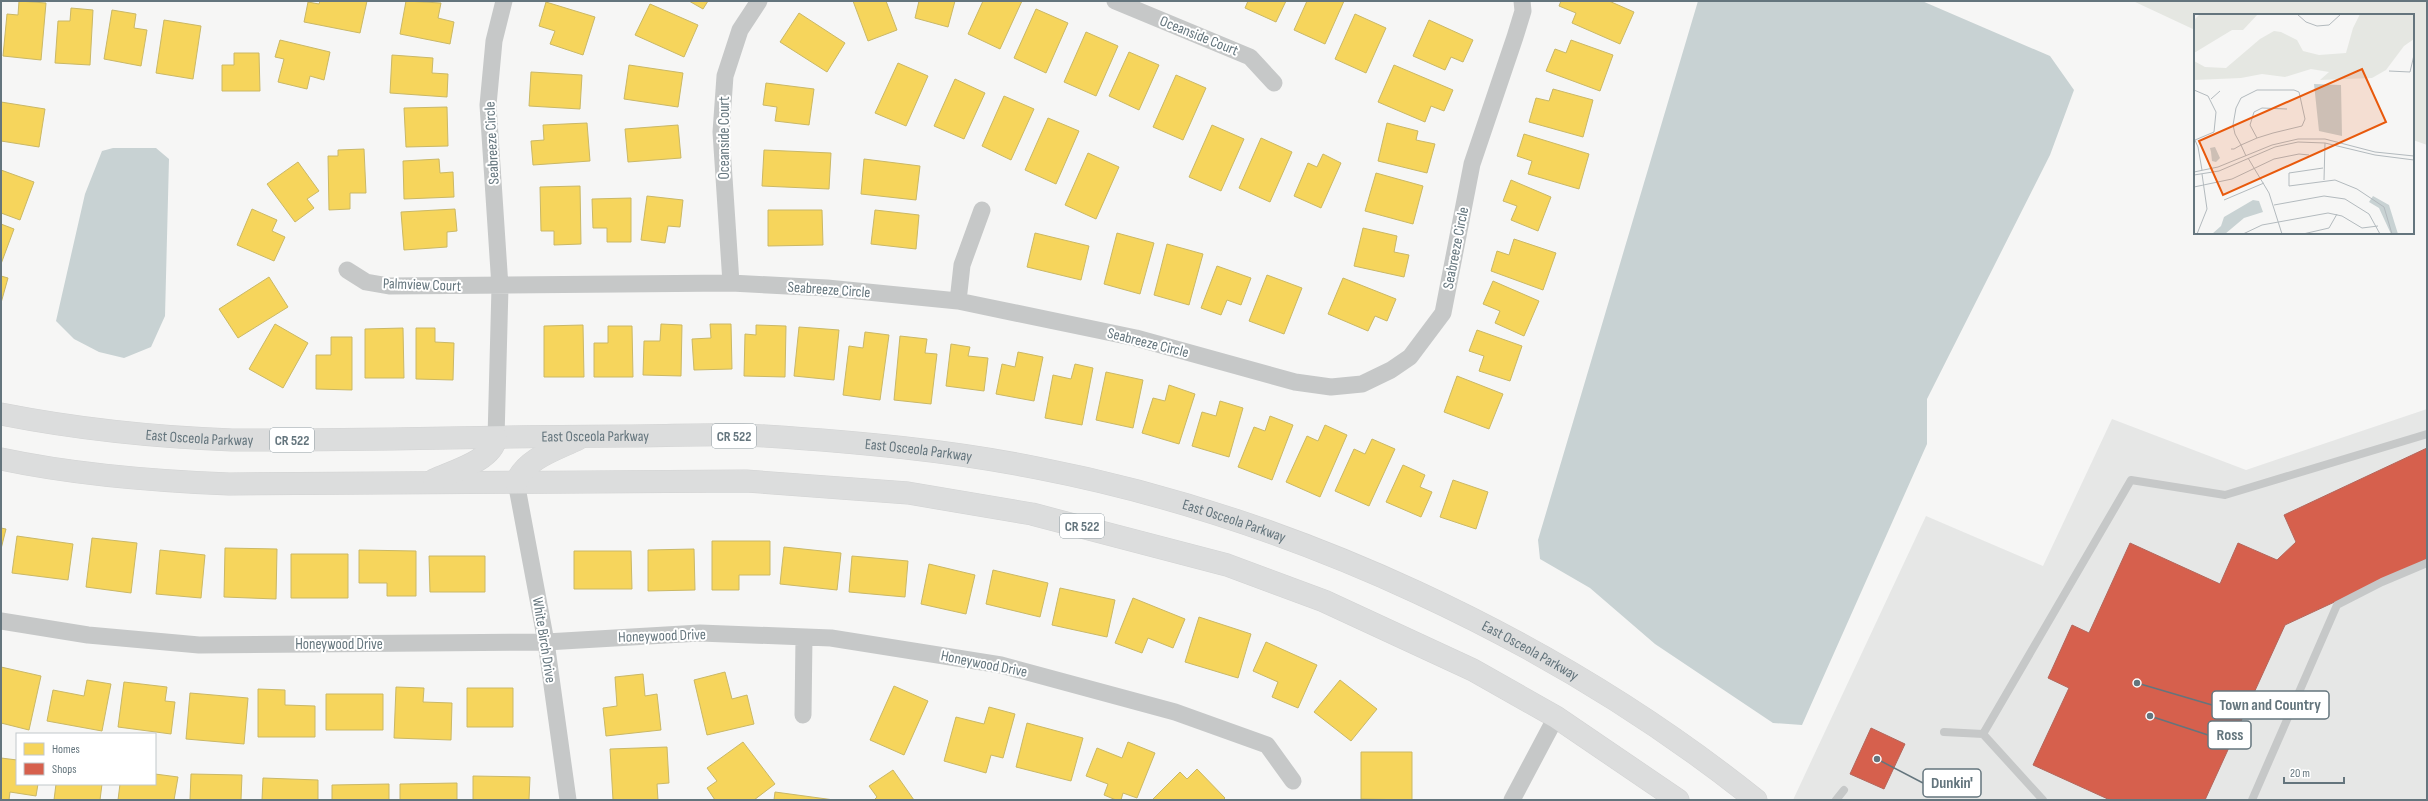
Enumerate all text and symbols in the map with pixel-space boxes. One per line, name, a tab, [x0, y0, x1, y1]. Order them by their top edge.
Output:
street label: Oceanside Court	[1157, 12, 1241, 61]
inset map	[2194, 14, 2414, 234]
street label: Oceanside Court	[715, 96, 734, 180]
street label: Seabreeze Circle	[480, 101, 504, 185]
street label: Seabreeze Circle	[1439, 205, 1473, 291]
street label: Palmview Court	[383, 274, 462, 296]
street label: Seabreeze Circle	[787, 278, 871, 302]
street label: Seabreeze Circle	[1105, 324, 1191, 362]
road number: CR 522	[712, 424, 756, 448]
street label: East Osceola Parkway	[145, 425, 253, 450]
street label: East Osceola Parkway	[541, 426, 649, 446]
road number: CR 522	[270, 428, 314, 452]
street label: East Osceola Parkway	[864, 434, 974, 466]
street label: East Osceola Parkway	[1180, 495, 1289, 547]
road number: CR 522	[1060, 514, 1104, 538]
street label: White Birch Drive	[528, 596, 560, 684]
street label: East Osceola Parkway	[1479, 616, 1582, 685]
street label: Honeywood Drive	[618, 625, 706, 647]
street label: Honeywood Drive	[295, 635, 383, 654]
street label: Honeywood Drive	[939, 646, 1029, 682]
callout: Town and Country	[2212, 691, 2329, 719]
text: Town and Country	[2219, 696, 2321, 715]
callout: Ross	[2208, 721, 2251, 749]
text: Ross	[2217, 726, 2243, 745]
legend	[16, 733, 156, 785]
text: Homes	[52, 742, 80, 757]
scale bar	[2284, 759, 2344, 785]
text: Shops	[52, 762, 77, 777]
text: 20 m	[2290, 766, 2310, 781]
callout: Dunkin'	[1923, 769, 1981, 797]
text: Dunkin'	[1931, 774, 1973, 793]

